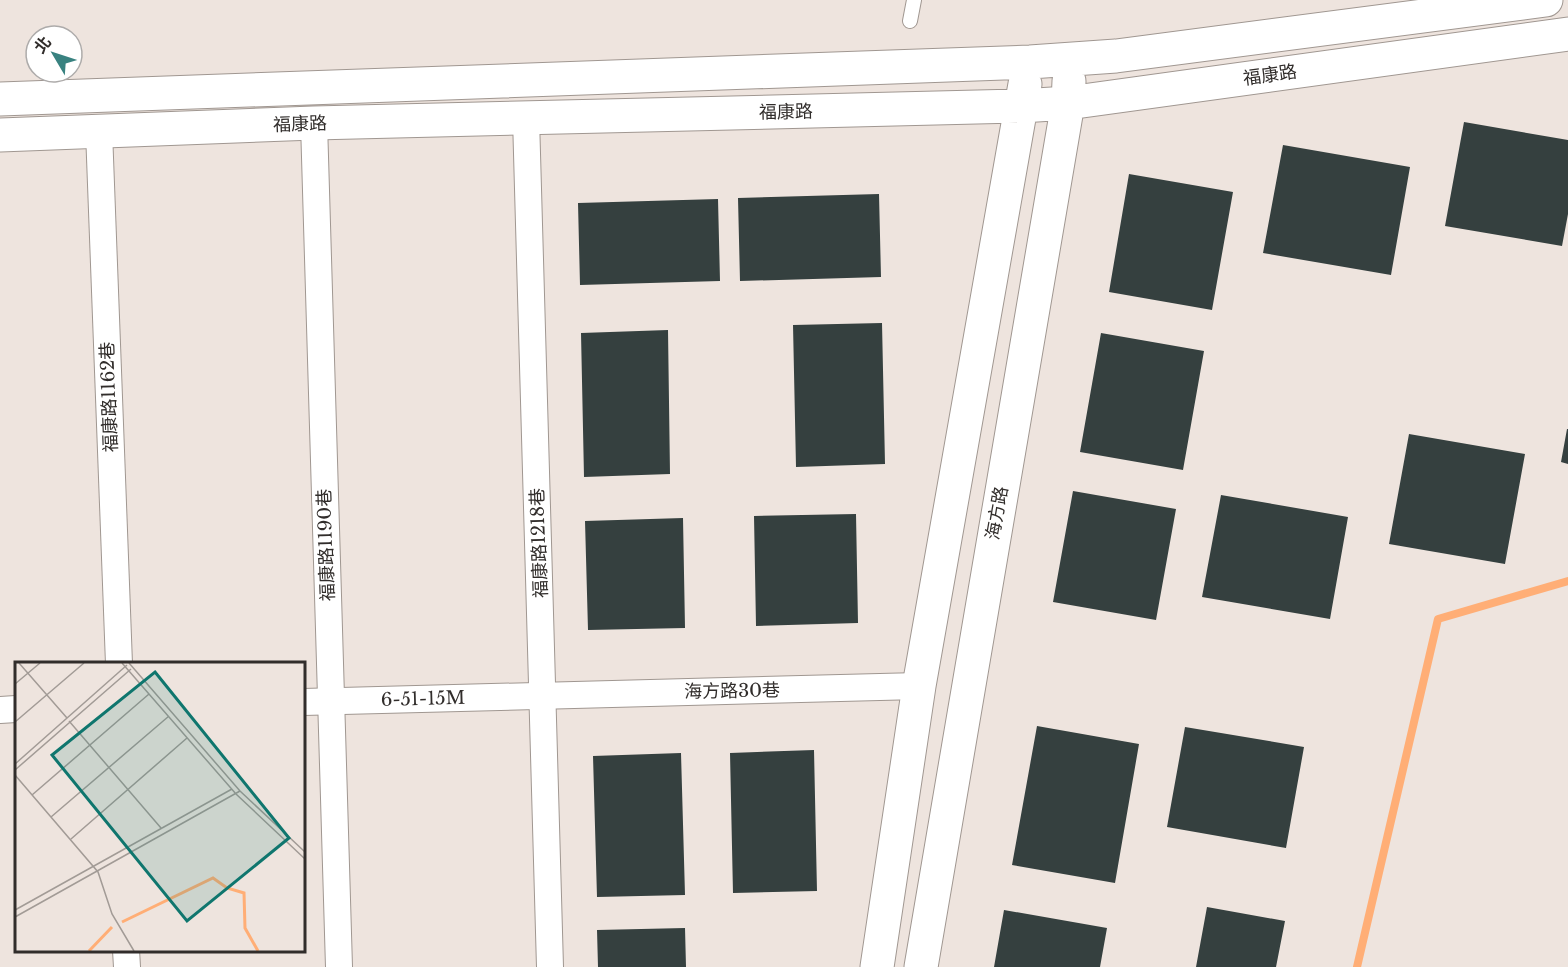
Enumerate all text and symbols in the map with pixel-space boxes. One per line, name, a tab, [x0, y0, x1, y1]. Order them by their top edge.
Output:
north arrow	[24, 24, 84, 84]
text: 北	[30, 32, 55, 57]
street label: 福康路	[1242, 60, 1298, 90]
street label: 福康路	[759, 101, 813, 123]
street label: 福康路	[273, 112, 327, 136]
street label: 福康路1162巷	[96, 341, 122, 453]
street label: 海方路	[981, 485, 1013, 541]
street label: 福康路1190巷	[313, 488, 339, 602]
street label: 福康路1218巷	[526, 488, 552, 598]
inset map	[15, 662, 304, 952]
street label: 海方路30巷	[684, 679, 780, 703]
street label: 6-51-15M	[380, 687, 465, 711]

